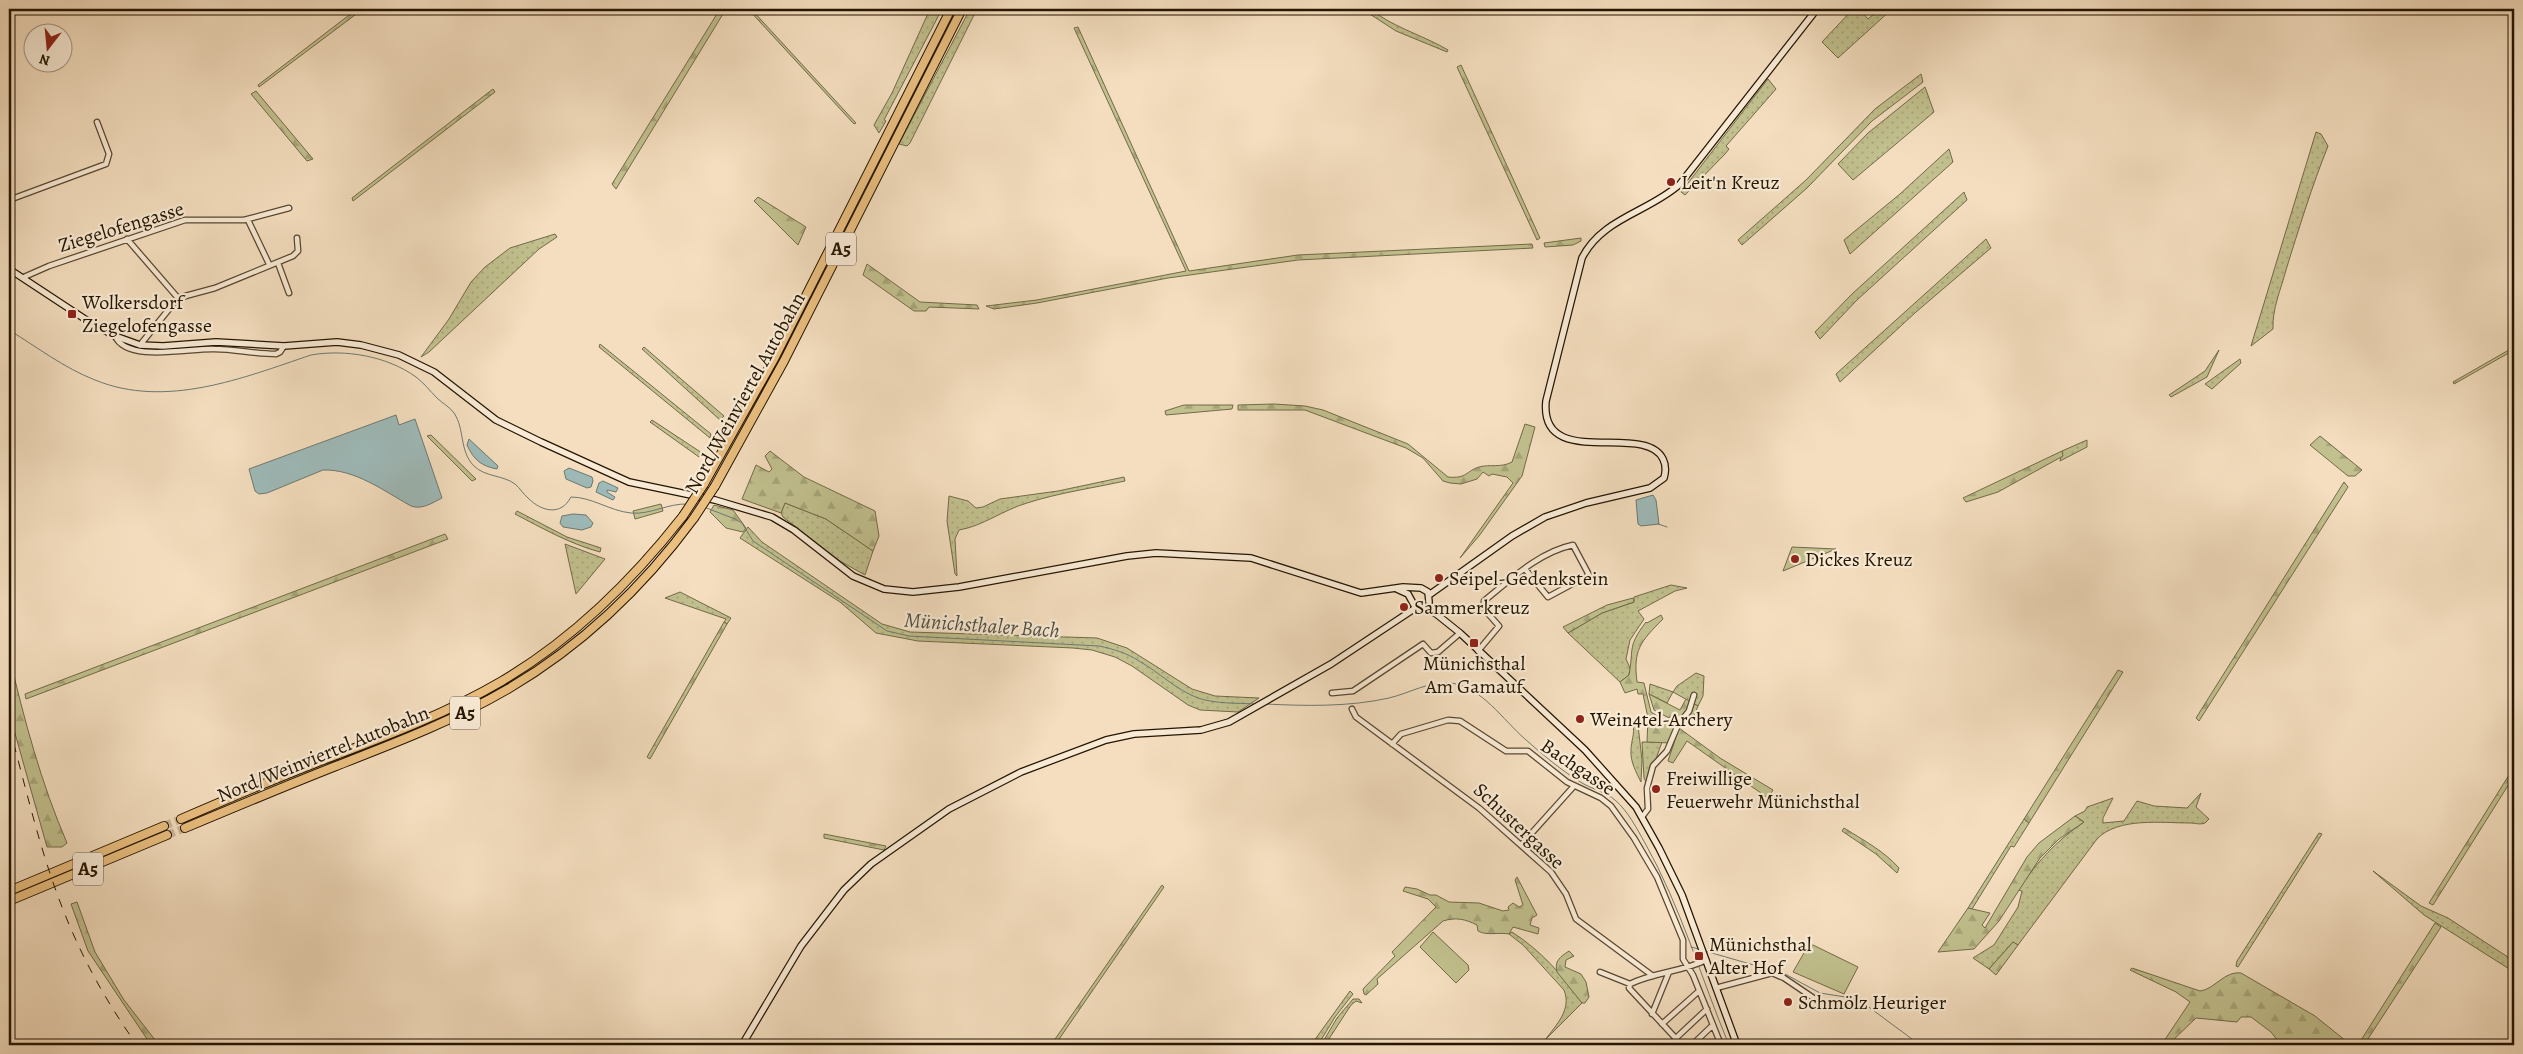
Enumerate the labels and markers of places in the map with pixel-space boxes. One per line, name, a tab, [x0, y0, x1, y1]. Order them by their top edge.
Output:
place label: Leit'n Kreuz	[1681, 169, 1780, 196]
marker: Leit'n Kreuz	[1665, 176, 1677, 188]
place label: Wolkersdorf Ziegelofengasse	[81, 289, 212, 339]
marker: Wolkersdorf Ziegelofengasse	[66, 308, 78, 320]
place label: Dickes Kreuz	[1805, 546, 1913, 573]
marker: Dickes Kreuz	[1789, 553, 1801, 565]
place label: Seipel-Gedenkstein	[1449, 565, 1609, 592]
marker: Seipel-Gedenkstein	[1433, 572, 1445, 584]
place label: Sammerkreuz	[1414, 594, 1530, 621]
marker: Sammerkreuz	[1398, 601, 1410, 613]
marker: Münichsthal Am Gamauf	[1468, 637, 1480, 649]
place label: Münichsthal Am Gamauf	[1423, 650, 1526, 700]
place label: Wein4tel-Archery	[1589, 706, 1734, 733]
marker: Wein4tel-Archery	[1574, 713, 1586, 725]
place label: Freiwillige Feuerwehr Münichsthal	[1666, 765, 1860, 815]
marker: Freiwillige Feuerwehr Münichsthal	[1650, 783, 1662, 795]
place label: Münichsthal Alter Hof	[1708, 931, 1812, 981]
marker: Münichsthal Alter Hof	[1693, 950, 1705, 962]
place label: Schmölz Heuriger	[1798, 989, 1947, 1016]
marker: Schmölz Heuriger	[1782, 996, 1794, 1008]

